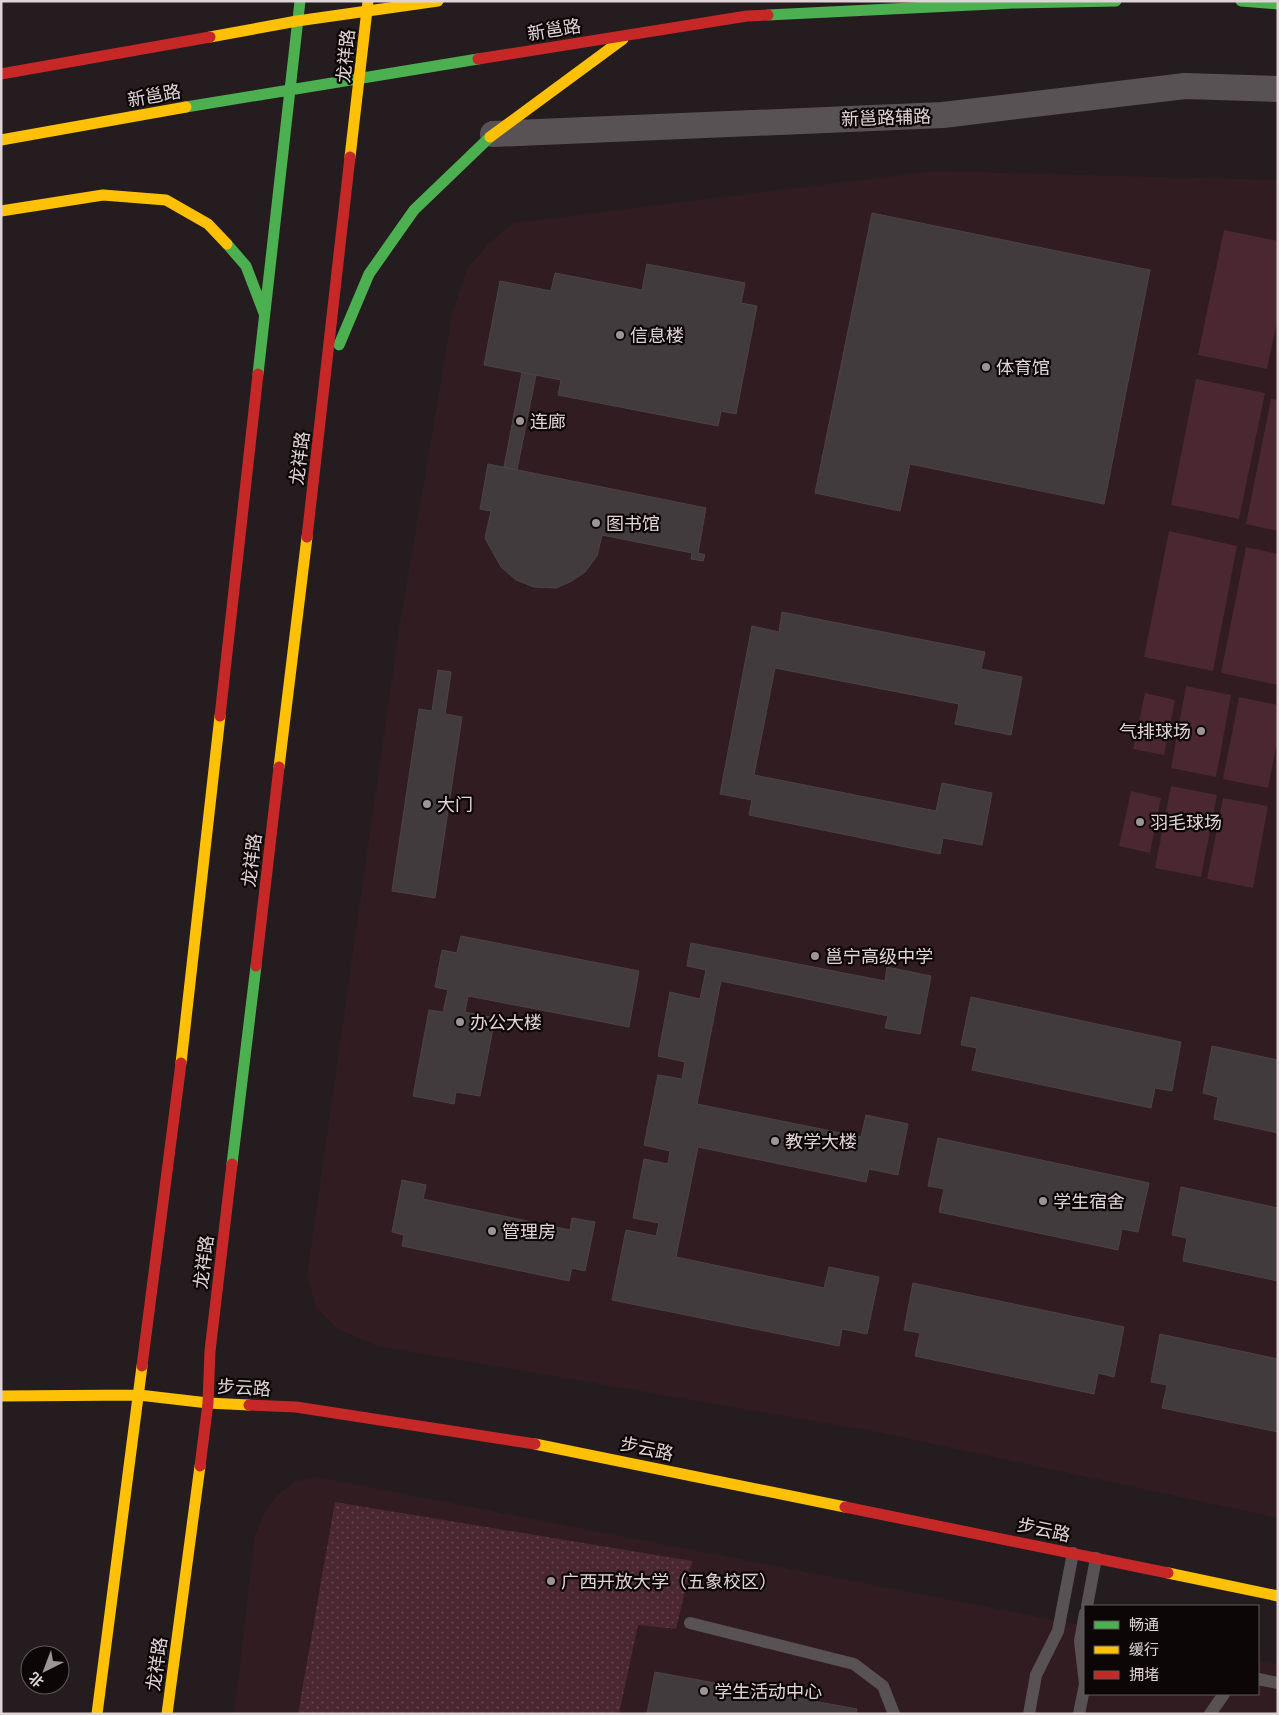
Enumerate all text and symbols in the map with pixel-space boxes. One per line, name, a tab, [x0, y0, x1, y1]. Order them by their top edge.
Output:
street label: 新邕路	[526, 14, 582, 44]
street label: 龙祥路	[332, 28, 358, 84]
street label: 新邕路	[126, 79, 182, 111]
street label: 新邕路辅路	[841, 104, 931, 130]
place label: 信息楼	[630, 324, 684, 346]
marker: 信息楼	[614, 329, 626, 341]
place label: 体育馆	[996, 356, 1050, 378]
marker: 体育馆	[980, 361, 992, 373]
place label: 连廊	[530, 410, 566, 432]
marker: 连廊	[514, 415, 526, 427]
street label: 龙祥路	[285, 430, 313, 486]
place label: 图书馆	[606, 512, 660, 534]
marker: 图书馆	[590, 517, 602, 529]
place label: 气排球场	[1119, 720, 1191, 742]
marker: 气排球场	[1195, 725, 1207, 737]
place label: 大门	[437, 793, 473, 815]
marker: 大门	[421, 798, 433, 810]
place label: 羽毛球场	[1150, 811, 1222, 833]
marker: 羽毛球场	[1134, 816, 1146, 828]
street label: 龙祥路	[237, 832, 265, 888]
place label: 邕宁高级中学	[825, 945, 933, 967]
marker: 邕宁高级中学	[809, 950, 821, 962]
place label: 办公大楼	[470, 1011, 542, 1033]
marker: 办公大楼	[454, 1016, 466, 1028]
place label: 教学大楼	[785, 1130, 857, 1152]
marker: 教学大楼	[769, 1135, 781, 1147]
place label: 学生宿舍	[1053, 1190, 1125, 1212]
marker: 学生宿舍	[1037, 1195, 1049, 1207]
place label: 管理房	[502, 1220, 556, 1242]
marker: 管理房	[486, 1225, 498, 1237]
street label: 龙祥路	[189, 1234, 217, 1290]
street label: 步云路	[216, 1375, 272, 1399]
street label: 步云路	[618, 1432, 676, 1464]
street label: 步云路	[1015, 1513, 1073, 1545]
place label: 广西开放大学（五象校区）	[561, 1570, 777, 1592]
marker: 广西开放大学（五象校区）	[545, 1575, 557, 1587]
legend	[1084, 1605, 1259, 1695]
text: 畅通	[1129, 1615, 1159, 1633]
street label: 龙祥路	[141, 1636, 171, 1692]
text: 缓行	[1129, 1640, 1159, 1658]
north arrow	[20, 1645, 70, 1695]
text: 拥堵	[1129, 1665, 1159, 1683]
text: 北	[25, 1669, 47, 1691]
place label: 学生活动中心	[714, 1680, 822, 1702]
marker: 学生活动中心	[698, 1685, 710, 1697]

